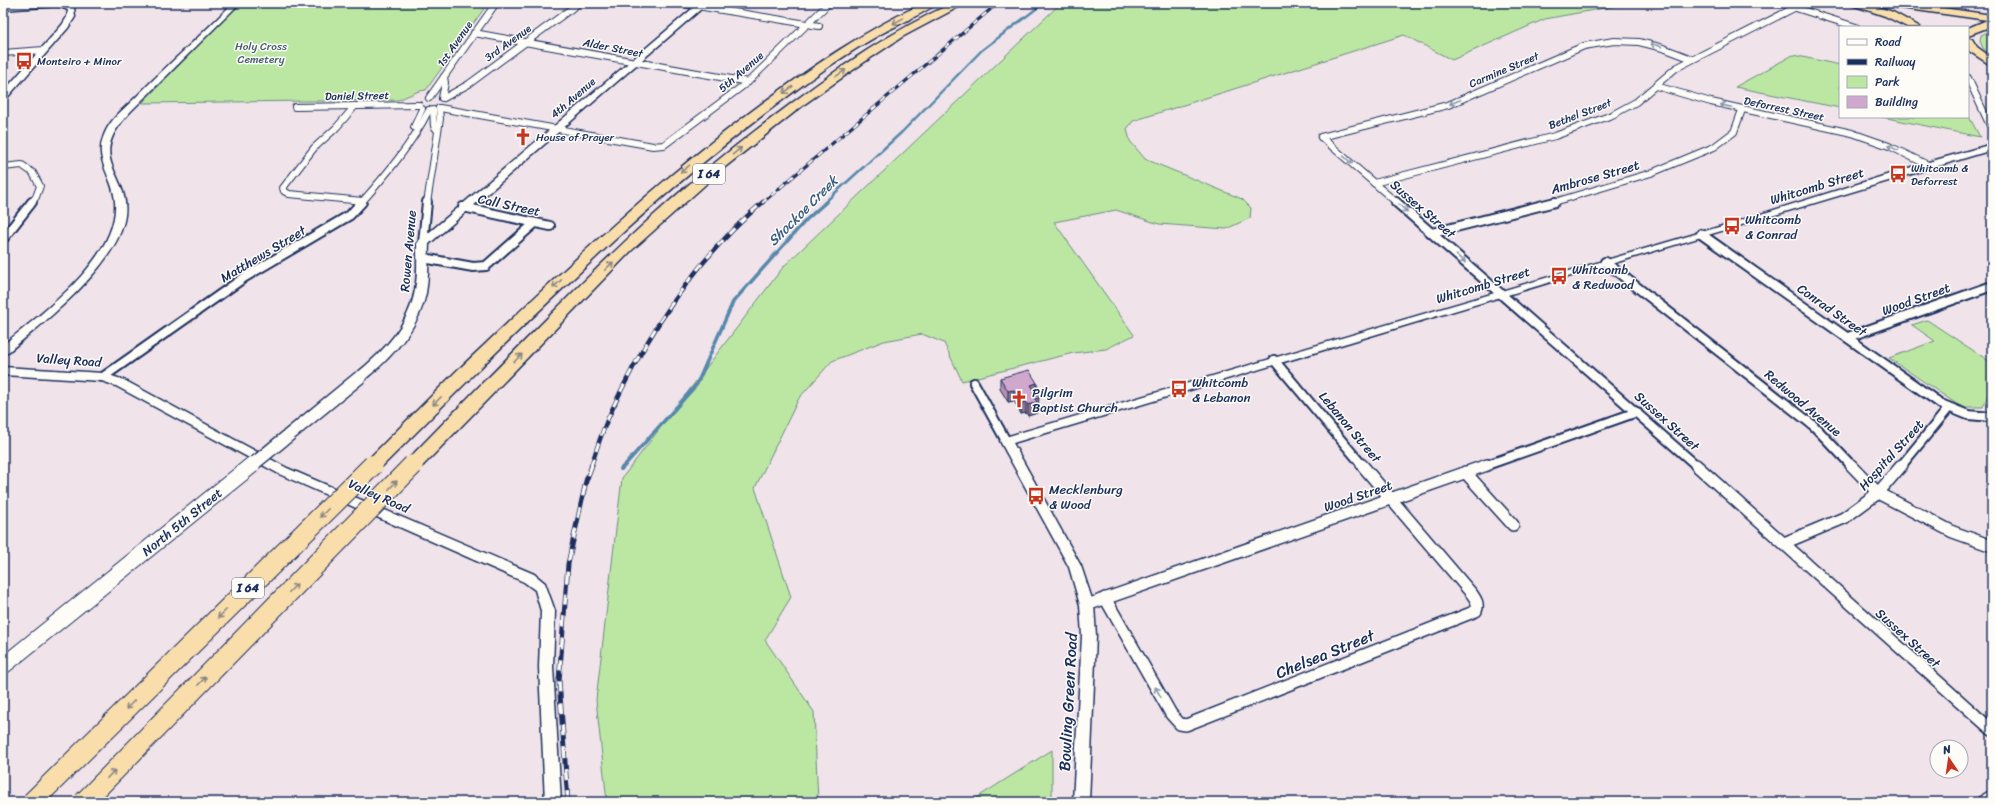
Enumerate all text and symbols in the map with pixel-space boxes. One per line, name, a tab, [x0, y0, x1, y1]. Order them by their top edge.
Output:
street label: 1st Avenue	[432, 16, 478, 71]
one-way arrow	[892, 17, 904, 25]
street label: 3rd Avenue	[480, 19, 536, 67]
legend	[1839, 26, 1969, 118]
text: Road	[1875, 31, 1902, 53]
street label: Alder Street	[580, 33, 645, 63]
park label: Holy Cross Cemetery	[235, 37, 288, 69]
one-way arrow	[1649, 41, 1662, 48]
street label: 5th Avenue	[714, 46, 769, 97]
street label: Carmine Street	[1466, 46, 1543, 93]
bus stop icon: Monteiro + Minor	[14, 51, 34, 71]
text: Railway	[1875, 51, 1916, 73]
place label: Monteiro + Minor	[37, 52, 123, 71]
one-way arrow	[835, 69, 846, 77]
text: Park	[1875, 71, 1900, 93]
street label: 4th Avenue	[546, 72, 601, 123]
street label: Daniel Street	[325, 86, 390, 106]
one-way arrow	[783, 86, 794, 94]
street label: Deforrest Street	[1742, 91, 1826, 127]
text: Building	[1875, 91, 1918, 113]
street label: Bethel Street	[1546, 93, 1615, 135]
one-way arrow	[1449, 99, 1461, 107]
one-way arrow	[1720, 102, 1733, 109]
church icon: House of Prayer	[513, 127, 533, 147]
place label: House of Prayer	[536, 128, 615, 147]
one-way arrow	[1887, 144, 1899, 151]
one-way arrow	[732, 147, 742, 156]
street label: Ambrose Street	[1547, 153, 1642, 201]
one-way arrow	[1343, 156, 1353, 165]
place label: Whitcomb & Deforrest	[1911, 159, 1968, 191]
street label: Whitcomb Street	[1767, 161, 1867, 211]
road number: I 64	[693, 164, 725, 184]
bus stop icon: Whitcomb & Deforrest	[1888, 164, 1908, 184]
one-way arrow	[679, 165, 690, 174]
water label: Shockoe Creek	[762, 169, 845, 252]
street label: Sussex Street	[1385, 174, 1462, 245]
street label: Call Street	[476, 187, 543, 223]
one-way arrow	[1398, 204, 1408, 213]
place label: Whitcomb & Conrad	[1745, 208, 1801, 246]
street label: Rowen Avenue	[393, 209, 423, 293]
bus stop icon: Whitcomb & Conrad	[1722, 216, 1742, 236]
street label: Matthews Street	[216, 219, 311, 289]
one-way arrow	[1456, 254, 1466, 264]
place label: Whitcomb & Redwood	[1572, 258, 1635, 296]
street label: Whitcomb Street	[1433, 260, 1533, 310]
one-way arrow	[604, 261, 614, 271]
bus stop icon: Whitcomb & Redwood	[1549, 266, 1569, 286]
street label: Wood Street	[1879, 276, 1954, 322]
street label: Conrad Street	[1792, 277, 1872, 343]
one-way arrow	[552, 280, 562, 289]
street label: Valley Road	[36, 346, 103, 374]
one-way arrow	[513, 353, 523, 363]
street label: Redwood Avenue	[1759, 364, 1847, 442]
place label: Whitcomb & Lebanon	[1192, 371, 1250, 409]
bus stop icon: Whitcomb & Lebanon	[1169, 379, 1189, 399]
place label: Pilgrim Baptist Church	[1032, 381, 1118, 419]
street label: Sussex Street	[1629, 385, 1705, 457]
street label: Lebanon Street	[1313, 386, 1388, 469]
church icon: Pilgrim Baptist Church	[1009, 389, 1029, 409]
one-way arrow	[432, 396, 442, 406]
street label: Hospital Street	[1853, 414, 1930, 496]
street label: Valley Road	[345, 472, 414, 520]
street label: Wood Street	[1321, 473, 1396, 518]
place label: Mecklenburg & Wood	[1049, 478, 1123, 516]
one-way arrow	[389, 480, 398, 490]
street label: North 5th Street	[137, 482, 228, 562]
bus stop icon: Mecklenburg & Wood	[1026, 486, 1046, 506]
one-way arrow	[319, 508, 329, 517]
road number: I 64	[232, 578, 264, 598]
one-way arrow	[288, 583, 298, 593]
street label: Sussex Street	[1870, 602, 1946, 674]
one-way arrow	[217, 609, 227, 619]
street label: Chelsea Street	[1271, 621, 1379, 687]
street label: Bowling Green Road	[1050, 630, 1086, 772]
one-way arrow	[197, 676, 207, 686]
one-way arrow	[1154, 686, 1162, 698]
one-way arrow	[125, 701, 135, 710]
north arrow	[1929, 739, 1969, 779]
text: N	[1940, 740, 1953, 760]
one-way arrow	[106, 769, 116, 779]

